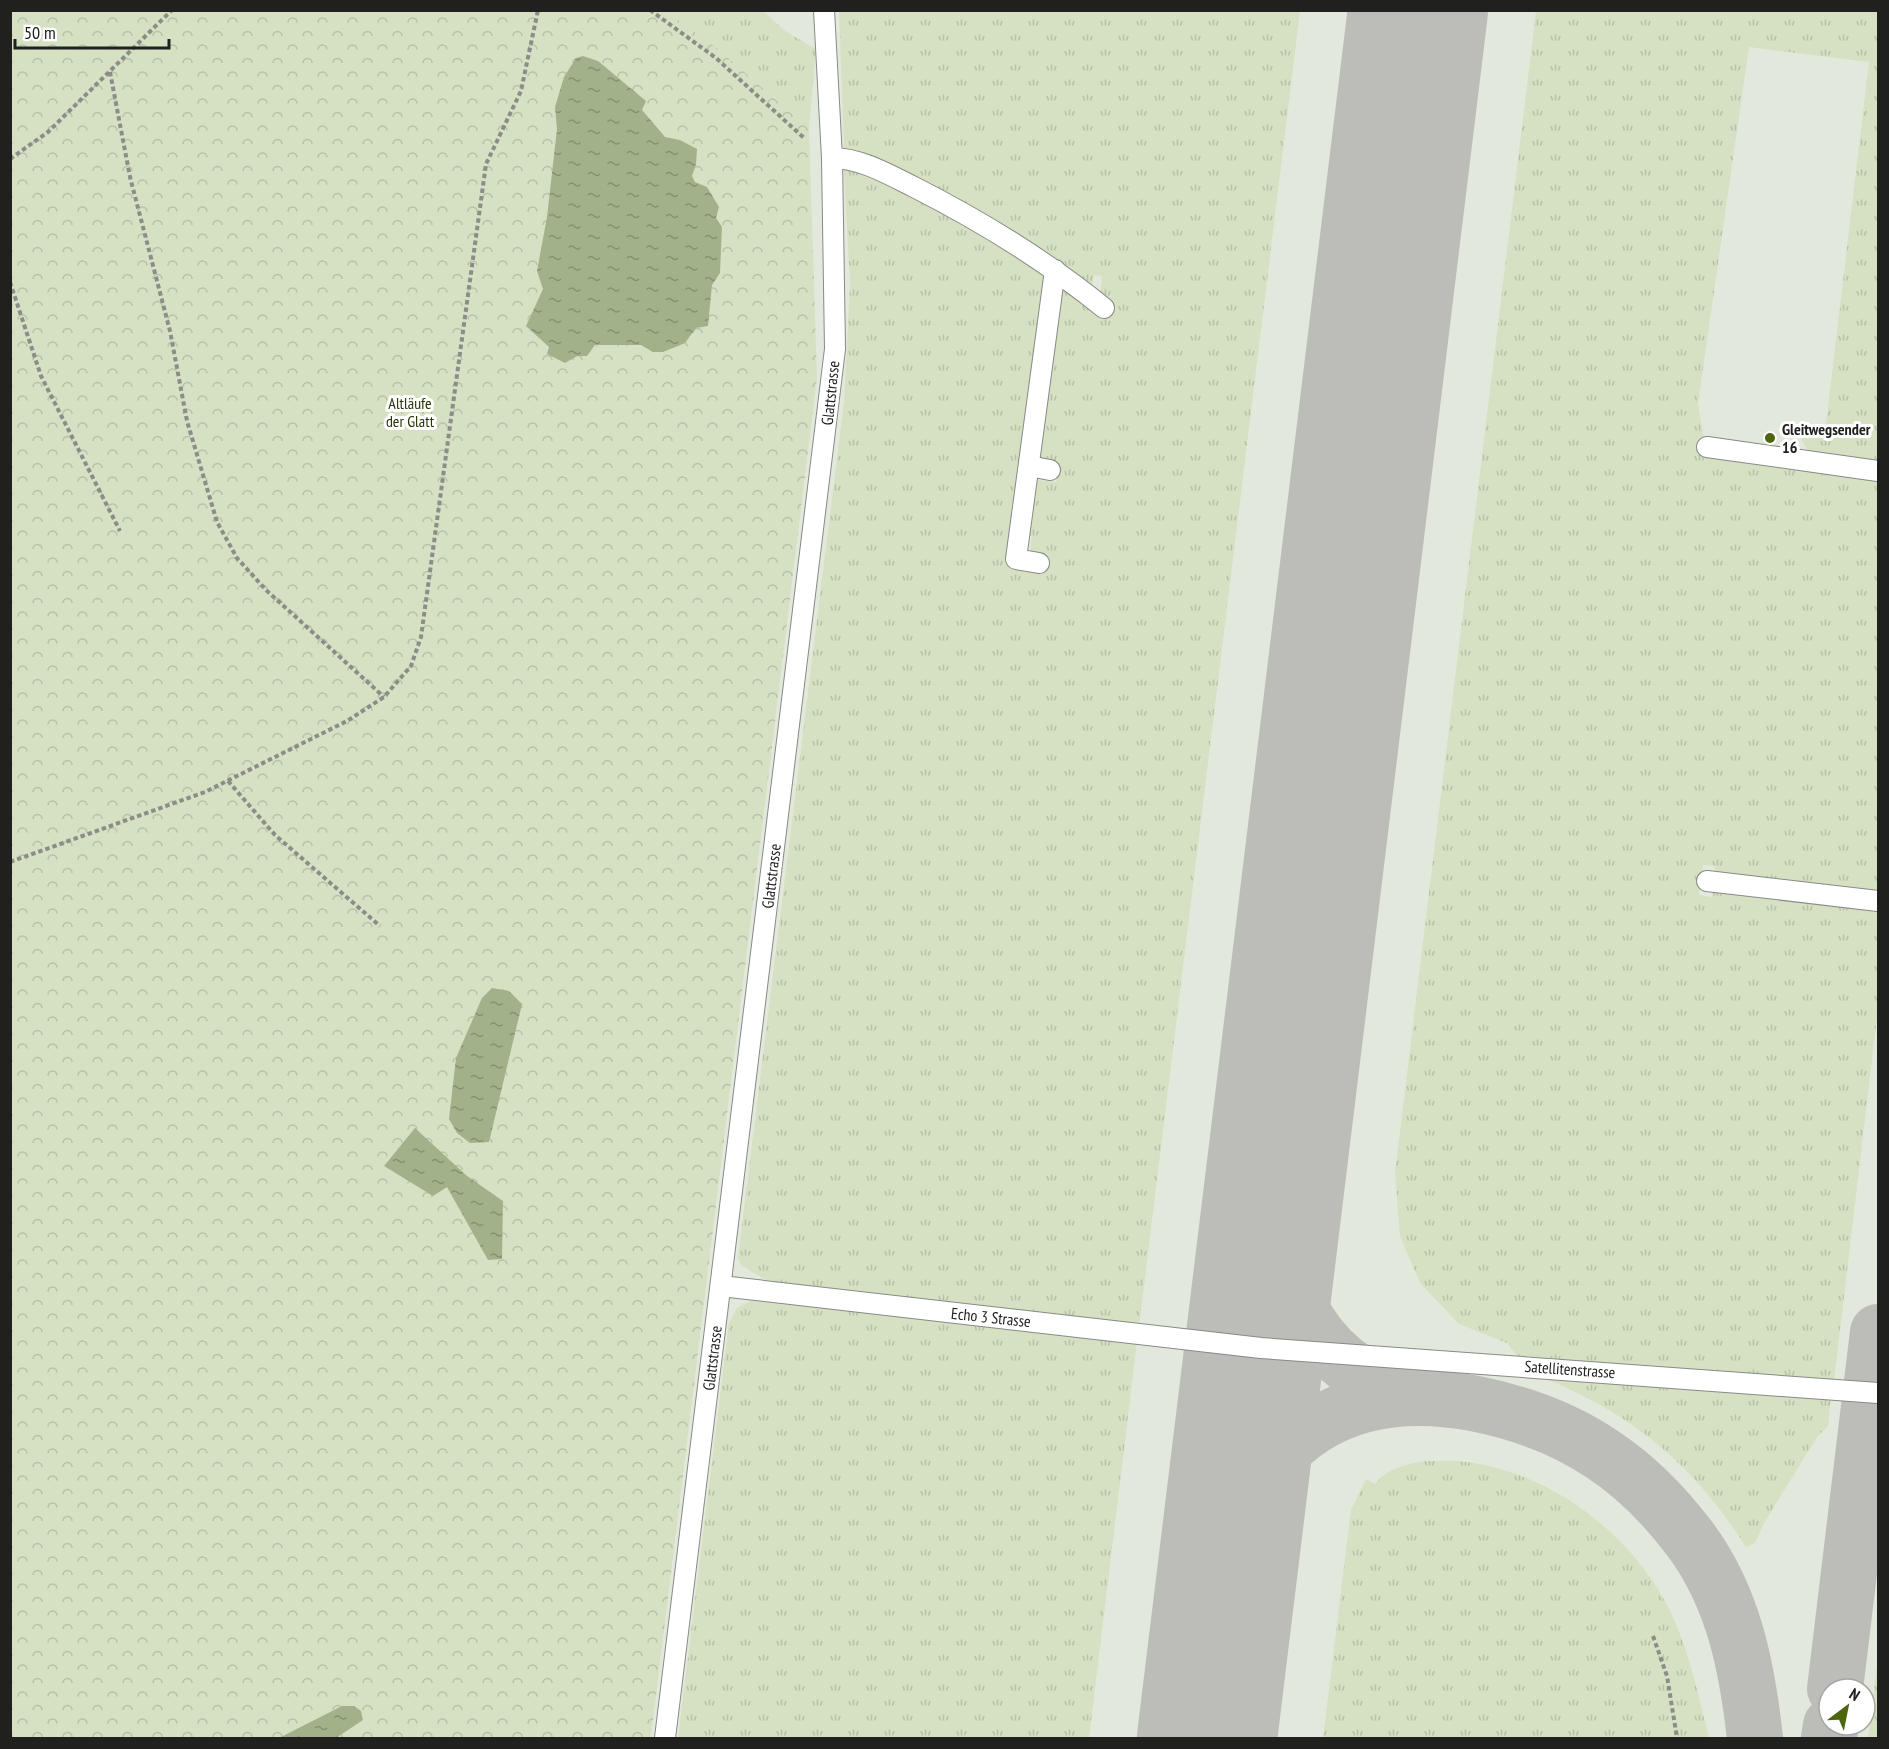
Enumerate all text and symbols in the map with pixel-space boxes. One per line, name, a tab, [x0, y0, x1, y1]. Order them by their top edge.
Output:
scale bar	[15, 12, 170, 50]
text: 50 m	[24, 21, 56, 44]
street label: Glattstrasse	[817, 360, 843, 426]
park label: Altläufe der Glatt	[386, 393, 435, 431]
place label: Gleitwegsender 16	[1782, 419, 1871, 457]
marker: Gleitwegsender 16	[1763, 431, 1777, 445]
street label: Glattstrasse	[757, 843, 785, 909]
street label: Echo 3 Strasse	[950, 1303, 1032, 1331]
street label: Glattstrasse	[698, 1325, 726, 1391]
street label: Satellitenstrasse	[1524, 1356, 1616, 1382]
north arrow	[1817, 1677, 1877, 1737]
text: N	[1846, 1684, 1864, 1705]

